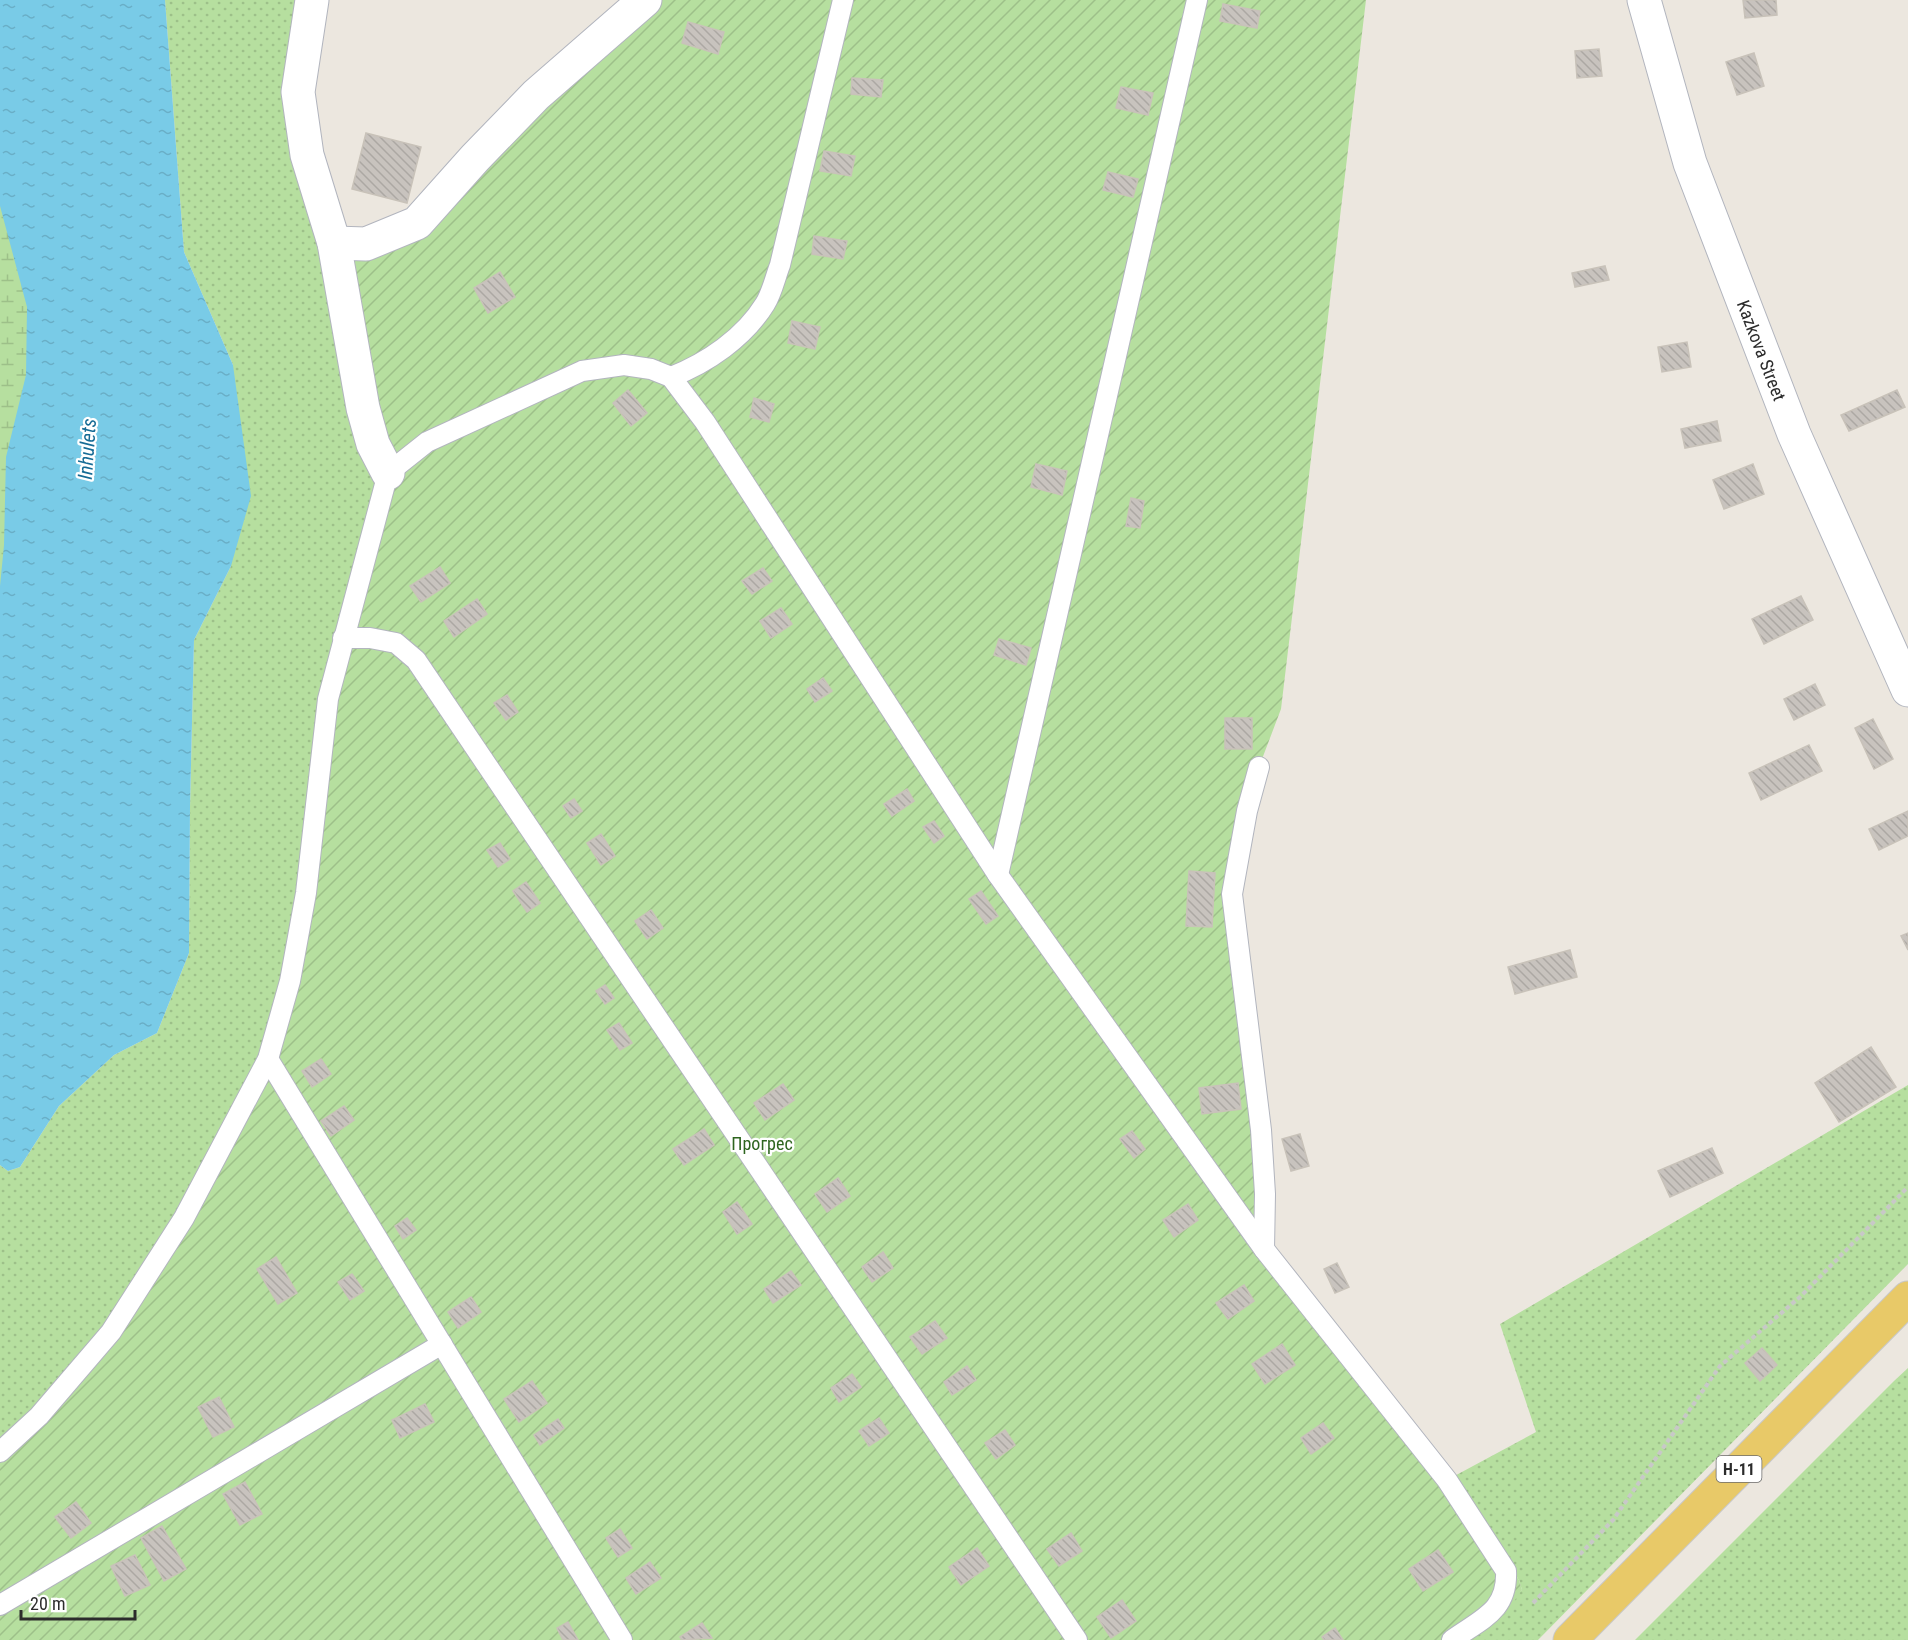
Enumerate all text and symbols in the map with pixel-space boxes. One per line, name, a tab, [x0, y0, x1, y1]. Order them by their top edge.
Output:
street label: Kazkova Street	[1733, 297, 1791, 404]
water label: Inhulets	[73, 418, 101, 480]
park label: Прогрес	[731, 1133, 793, 1154]
road number: Н-11	[1716, 1456, 1762, 1482]
scale bar	[21, 1583, 135, 1621]
text: 20 m	[30, 1593, 65, 1614]

